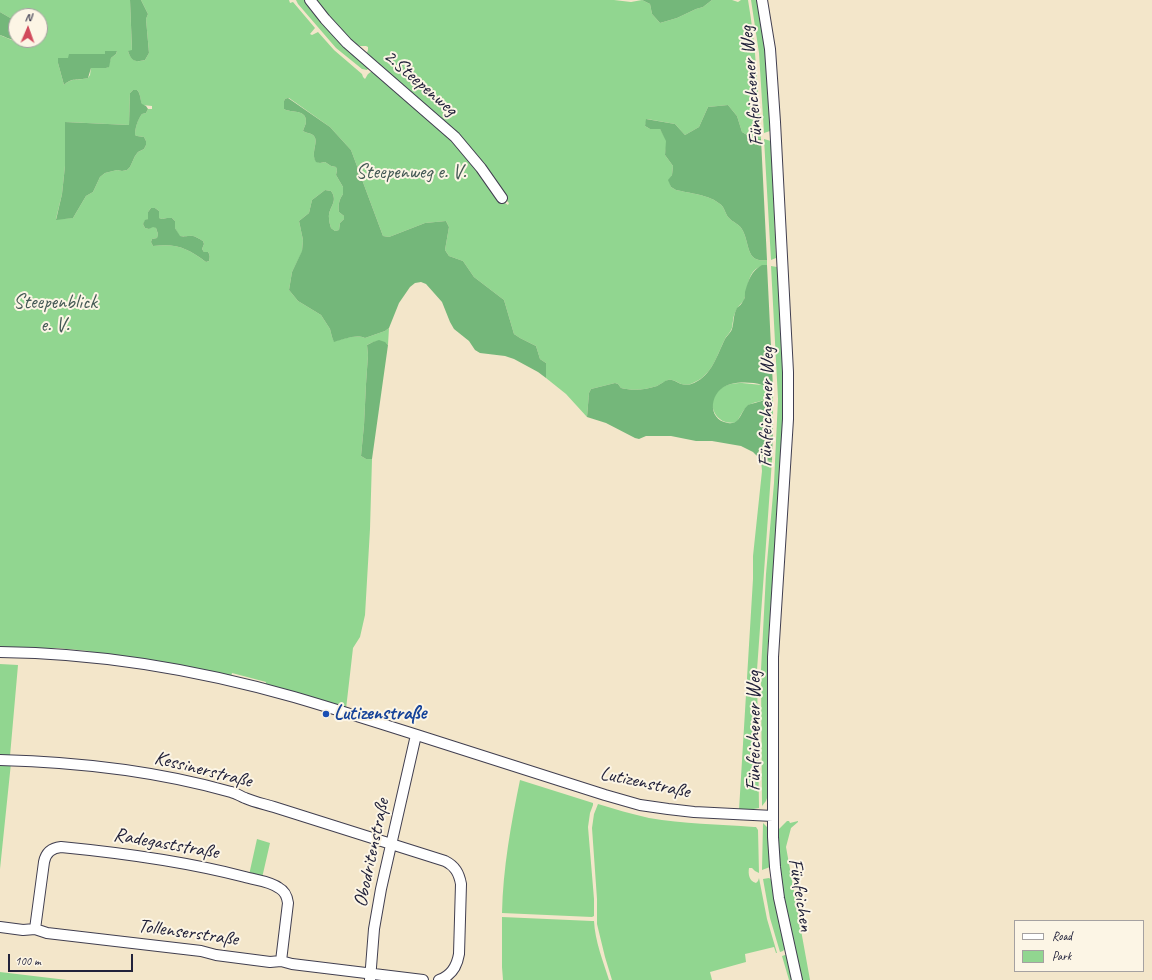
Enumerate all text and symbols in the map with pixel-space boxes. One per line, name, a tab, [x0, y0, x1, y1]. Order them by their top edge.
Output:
north arrow	[8, 8, 48, 48]
text: N	[25, 10, 32, 24]
street label: Fünfeichener Weg	[735, 25, 769, 147]
street label: 2.Steepenweg	[378, 45, 462, 121]
park label: Steepenweg e. V.	[356, 161, 466, 185]
park label: Steepenblick e. V.	[13, 291, 97, 338]
street label: Fünfeichener Weg	[754, 347, 780, 467]
street label: Fünfeichener Weg	[743, 671, 767, 791]
place label: Lutizenstraße	[334, 702, 426, 726]
marker: Lutizenstraße	[321, 709, 331, 719]
street label: Kessinerstraße	[152, 746, 254, 794]
street label: Lutizenstraße	[598, 762, 692, 804]
street label: Obodritenstraße	[349, 796, 395, 910]
street label: Radegaststraße	[112, 823, 220, 865]
street label: Fünfeichen	[782, 857, 818, 933]
street label: Tollenserstraße	[136, 914, 240, 952]
legend	[1014, 920, 1144, 972]
text: Road	[1052, 928, 1072, 944]
scale bar	[10, 946, 135, 972]
text: Park	[1052, 948, 1071, 964]
text: 100 m	[15, 953, 41, 969]

